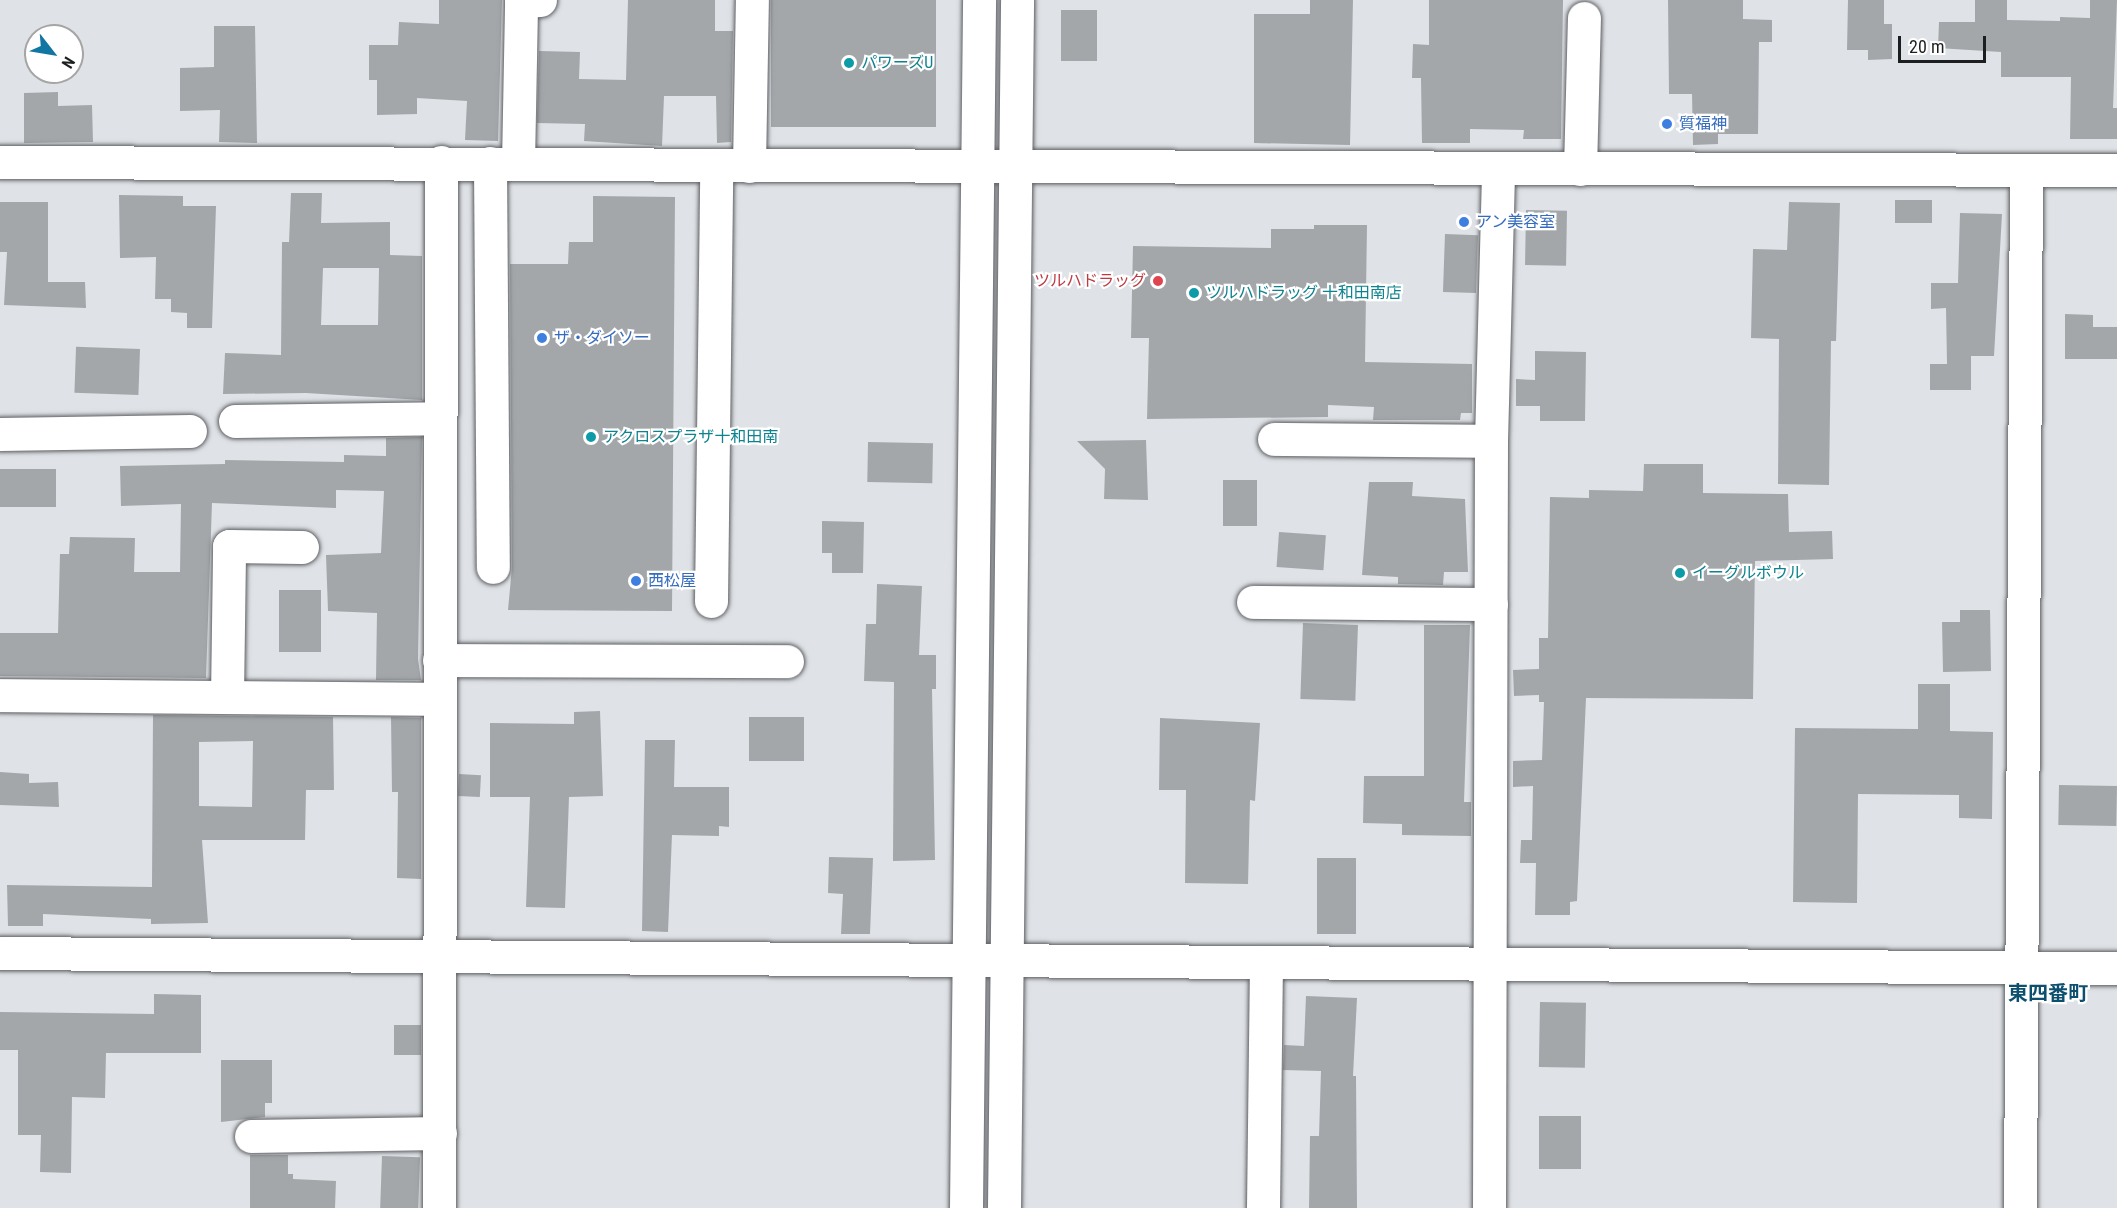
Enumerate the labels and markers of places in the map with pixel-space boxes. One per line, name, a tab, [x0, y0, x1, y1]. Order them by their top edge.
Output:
place label: パワーズU	[861, 53, 934, 73]
marker: パワーズU	[842, 56, 856, 70]
place label: 質福神	[1679, 114, 1727, 134]
marker: 質福神	[1660, 117, 1674, 131]
place label: アン美容室	[1476, 212, 1556, 232]
marker: アン美容室	[1457, 215, 1471, 229]
place label: ツルハドラッグ	[1034, 271, 1146, 291]
marker: ツルハドラッグ	[1151, 274, 1165, 288]
place label: ツルハドラッグ 十和田南店	[1206, 283, 1402, 303]
marker: ツルハドラッグ 十和田南店	[1187, 286, 1201, 300]
place label: ザ・ダイソー	[554, 328, 650, 348]
marker: ザ・ダイソー	[535, 331, 549, 345]
place label: アクロスプラザ十和田南	[603, 427, 779, 447]
marker: アクロスプラザ十和田南	[584, 430, 598, 444]
place label: イーグルボウル	[1692, 563, 1804, 583]
marker: イーグルボウル	[1673, 566, 1687, 580]
place label: 西松屋	[648, 571, 696, 591]
marker: 西松屋	[629, 574, 643, 588]

